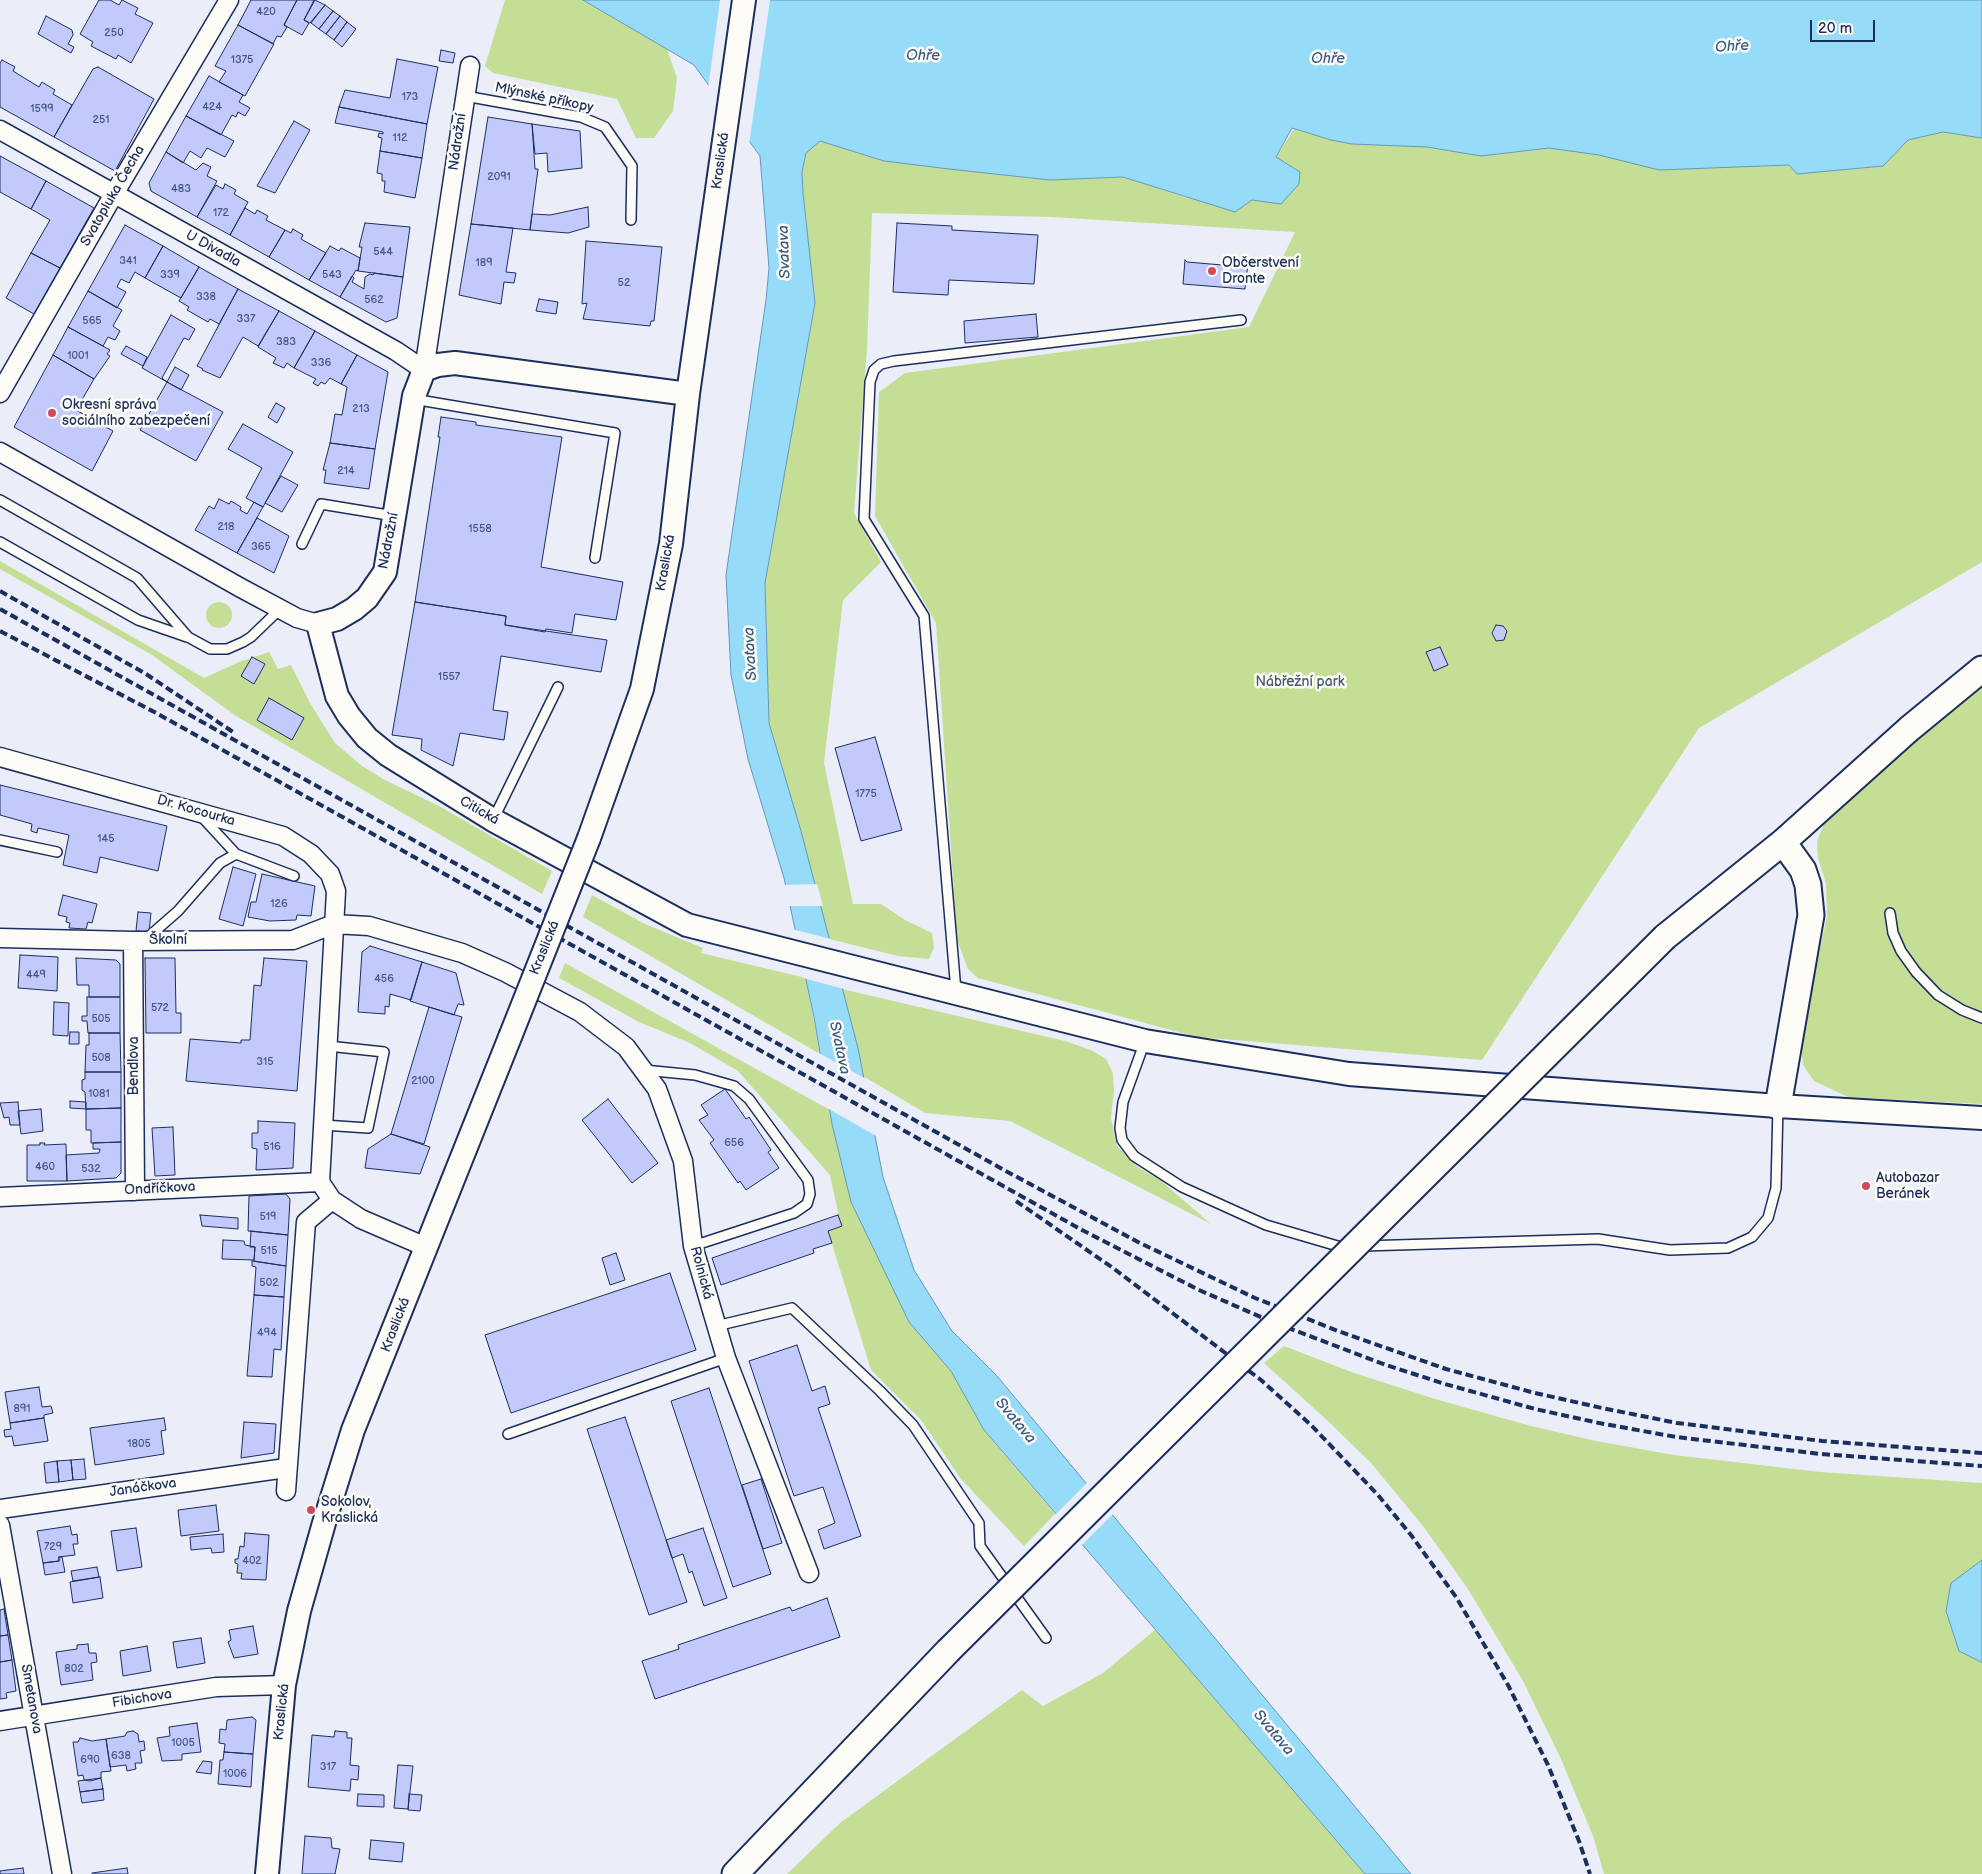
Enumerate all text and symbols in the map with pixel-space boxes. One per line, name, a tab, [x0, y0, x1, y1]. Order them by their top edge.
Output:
house number: 420	[256, 5, 276, 19]
scale bar	[1812, 10, 1877, 42]
text: 20 m	[1818, 19, 1852, 38]
house number: 250	[104, 26, 124, 40]
water label: Ohře	[1715, 37, 1749, 57]
water label: Ohře	[906, 47, 940, 65]
water label: Ohře	[1311, 50, 1345, 68]
house number: 1375	[231, 53, 253, 67]
street label: Mlýnské příkopy	[493, 79, 595, 117]
house number: 173	[402, 90, 418, 104]
house number: 424	[202, 100, 222, 114]
house number: 1599	[30, 102, 54, 116]
street label: Nádražní	[446, 112, 470, 172]
house number: 251	[92, 113, 110, 127]
house number: 112	[392, 131, 408, 145]
street label: Kraslická	[709, 132, 733, 190]
street label: Svatopluka Čecha	[77, 143, 149, 249]
house number: 2091	[487, 170, 511, 184]
house number: 483	[171, 182, 191, 196]
house number: 172	[213, 206, 229, 220]
water label: Svatava	[775, 225, 795, 279]
street label: U Divadla	[182, 227, 244, 271]
house number: 544	[373, 245, 393, 259]
house number: 341	[119, 254, 137, 268]
place label: Občerstvení Dronte	[1222, 255, 1299, 288]
house number: 189	[475, 256, 493, 270]
marker: Občerstvení Dronte	[1206, 265, 1218, 277]
house number: 339	[160, 268, 180, 282]
house number: 543	[322, 268, 342, 282]
house number: 52	[618, 276, 630, 290]
house number: 338	[196, 290, 216, 304]
house number: 562	[364, 293, 384, 307]
house number: 337	[237, 312, 255, 326]
house number: 565	[82, 314, 102, 328]
house number: 383	[276, 335, 296, 349]
house number: 1001	[67, 349, 89, 363]
house number: 336	[311, 356, 331, 370]
place label: Okresní správa sociálního zabezpečení	[62, 397, 210, 430]
house number: 213	[352, 402, 370, 416]
marker: Okresní správa sociálního zabezpečení	[46, 407, 58, 419]
house number: 214	[337, 464, 355, 478]
street label: Nádražní	[375, 511, 403, 571]
house number: 218	[218, 520, 234, 534]
house number: 1558	[468, 522, 492, 536]
street label: Kraslická	[653, 533, 679, 593]
house number: 365	[251, 540, 271, 554]
water label: Svatava	[741, 627, 761, 681]
house number: 1557	[438, 670, 460, 684]
park label: Nábřežní park	[1255, 674, 1345, 690]
house number: 1775	[855, 787, 877, 801]
street label: Dr. Kocourka	[155, 792, 237, 830]
street label: Citická	[456, 793, 502, 829]
house number: 145	[97, 832, 115, 846]
house number: 126	[270, 897, 288, 911]
street label: Kraslická	[527, 918, 563, 978]
street label: Školní	[149, 932, 187, 948]
house number: 449	[26, 968, 46, 982]
house number: 456	[374, 972, 394, 986]
house number: 572	[151, 1001, 169, 1015]
house number: 505	[91, 1012, 111, 1026]
water label: Svatava	[825, 1020, 853, 1076]
street label: Bendlova	[126, 1036, 142, 1096]
house number: 508	[91, 1051, 111, 1065]
house number: 315	[256, 1055, 274, 1069]
house number: 2100	[411, 1074, 435, 1088]
house number: 1081	[88, 1087, 110, 1101]
house number: 656	[724, 1136, 744, 1150]
house number: 516	[263, 1140, 281, 1154]
house number: 460	[35, 1160, 55, 1174]
house number: 532	[81, 1162, 101, 1176]
place label: Autobazar Beránek	[1876, 1170, 1939, 1202]
street label: Ondříčkova	[124, 1179, 196, 1199]
marker: Autobazar Beránek	[1860, 1180, 1872, 1192]
house number: 519	[260, 1210, 276, 1224]
house number: 515	[261, 1244, 277, 1258]
street label: Rolnická	[686, 1245, 716, 1301]
house number: 502	[259, 1276, 279, 1290]
street label: Kraslická	[378, 1295, 414, 1355]
house number: 494	[257, 1326, 277, 1340]
water label: Svatava	[991, 1395, 1039, 1447]
house number: 891	[13, 1402, 31, 1416]
house number: 1805	[127, 1437, 151, 1451]
street label: Janáčkova	[109, 1475, 177, 1501]
place label: Sokolov, Kraslická	[321, 1494, 378, 1526]
marker: Sokolov, Kraslická	[305, 1504, 317, 1516]
house number: 729	[44, 1540, 62, 1554]
house number: 402	[242, 1554, 262, 1568]
house number: 802	[64, 1662, 84, 1676]
street label: Smetanova	[17, 1663, 45, 1735]
street label: Kraslická	[271, 1683, 293, 1741]
street label: Fibichova	[111, 1686, 173, 1712]
water label: Svatava	[1249, 1707, 1297, 1759]
house number: 1005	[171, 1736, 195, 1750]
house number: 638	[111, 1749, 131, 1763]
house number: 690	[80, 1753, 100, 1767]
house number: 317	[320, 1760, 336, 1774]
house number: 1006	[223, 1767, 247, 1781]

